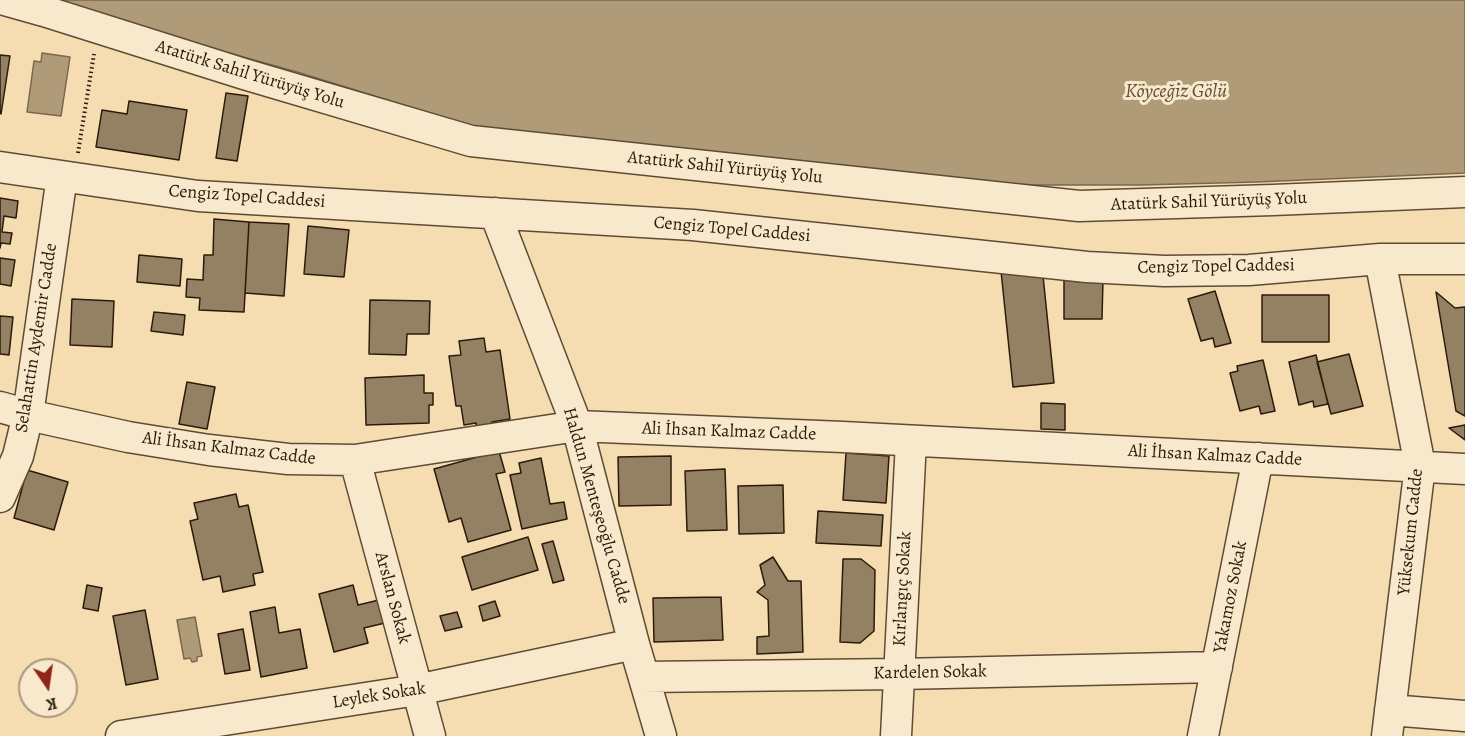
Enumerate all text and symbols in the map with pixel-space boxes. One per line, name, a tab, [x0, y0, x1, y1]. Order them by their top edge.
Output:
street label: Atatürk Sahil Yürüyüş Yolu	[153, 36, 347, 114]
water label: Köyceğiz Gölü	[1125, 80, 1227, 104]
street label: Atatürk Sahil Yürüyüş Yolu	[626, 147, 824, 189]
street label: Cengiz Topel Caddesi	[168, 181, 326, 213]
street label: Atatürk Sahil Yürüyüş Yolu	[1111, 188, 1307, 216]
street label: Cengiz Topel Caddesi	[653, 212, 811, 248]
street label: Selahattin Aydemir Cadde	[11, 242, 63, 434]
street label: Cengiz Topel Caddesi	[1137, 255, 1295, 279]
street label: Haldun Menteşeoğlu Cadde	[558, 405, 634, 607]
street label: Ali İhsan Kalmaz Cadde	[641, 418, 817, 446]
street label: Ali İhsan Kalmaz Cadde	[141, 428, 317, 470]
street label: Ali İhsan Kalmaz Cadde	[1127, 441, 1303, 471]
street label: Yüksekum Cadde	[1394, 468, 1428, 596]
street label: Kırlangıç Sokak	[889, 531, 917, 647]
street label: Yakamoz Sokak	[1210, 539, 1252, 655]
street label: Arslan Sokak	[369, 550, 415, 646]
north arrow	[18, 658, 78, 718]
street label: Kardelen Sokak	[873, 661, 987, 685]
street label: Leylek Sokak	[331, 678, 427, 714]
text: K	[44, 692, 59, 715]

